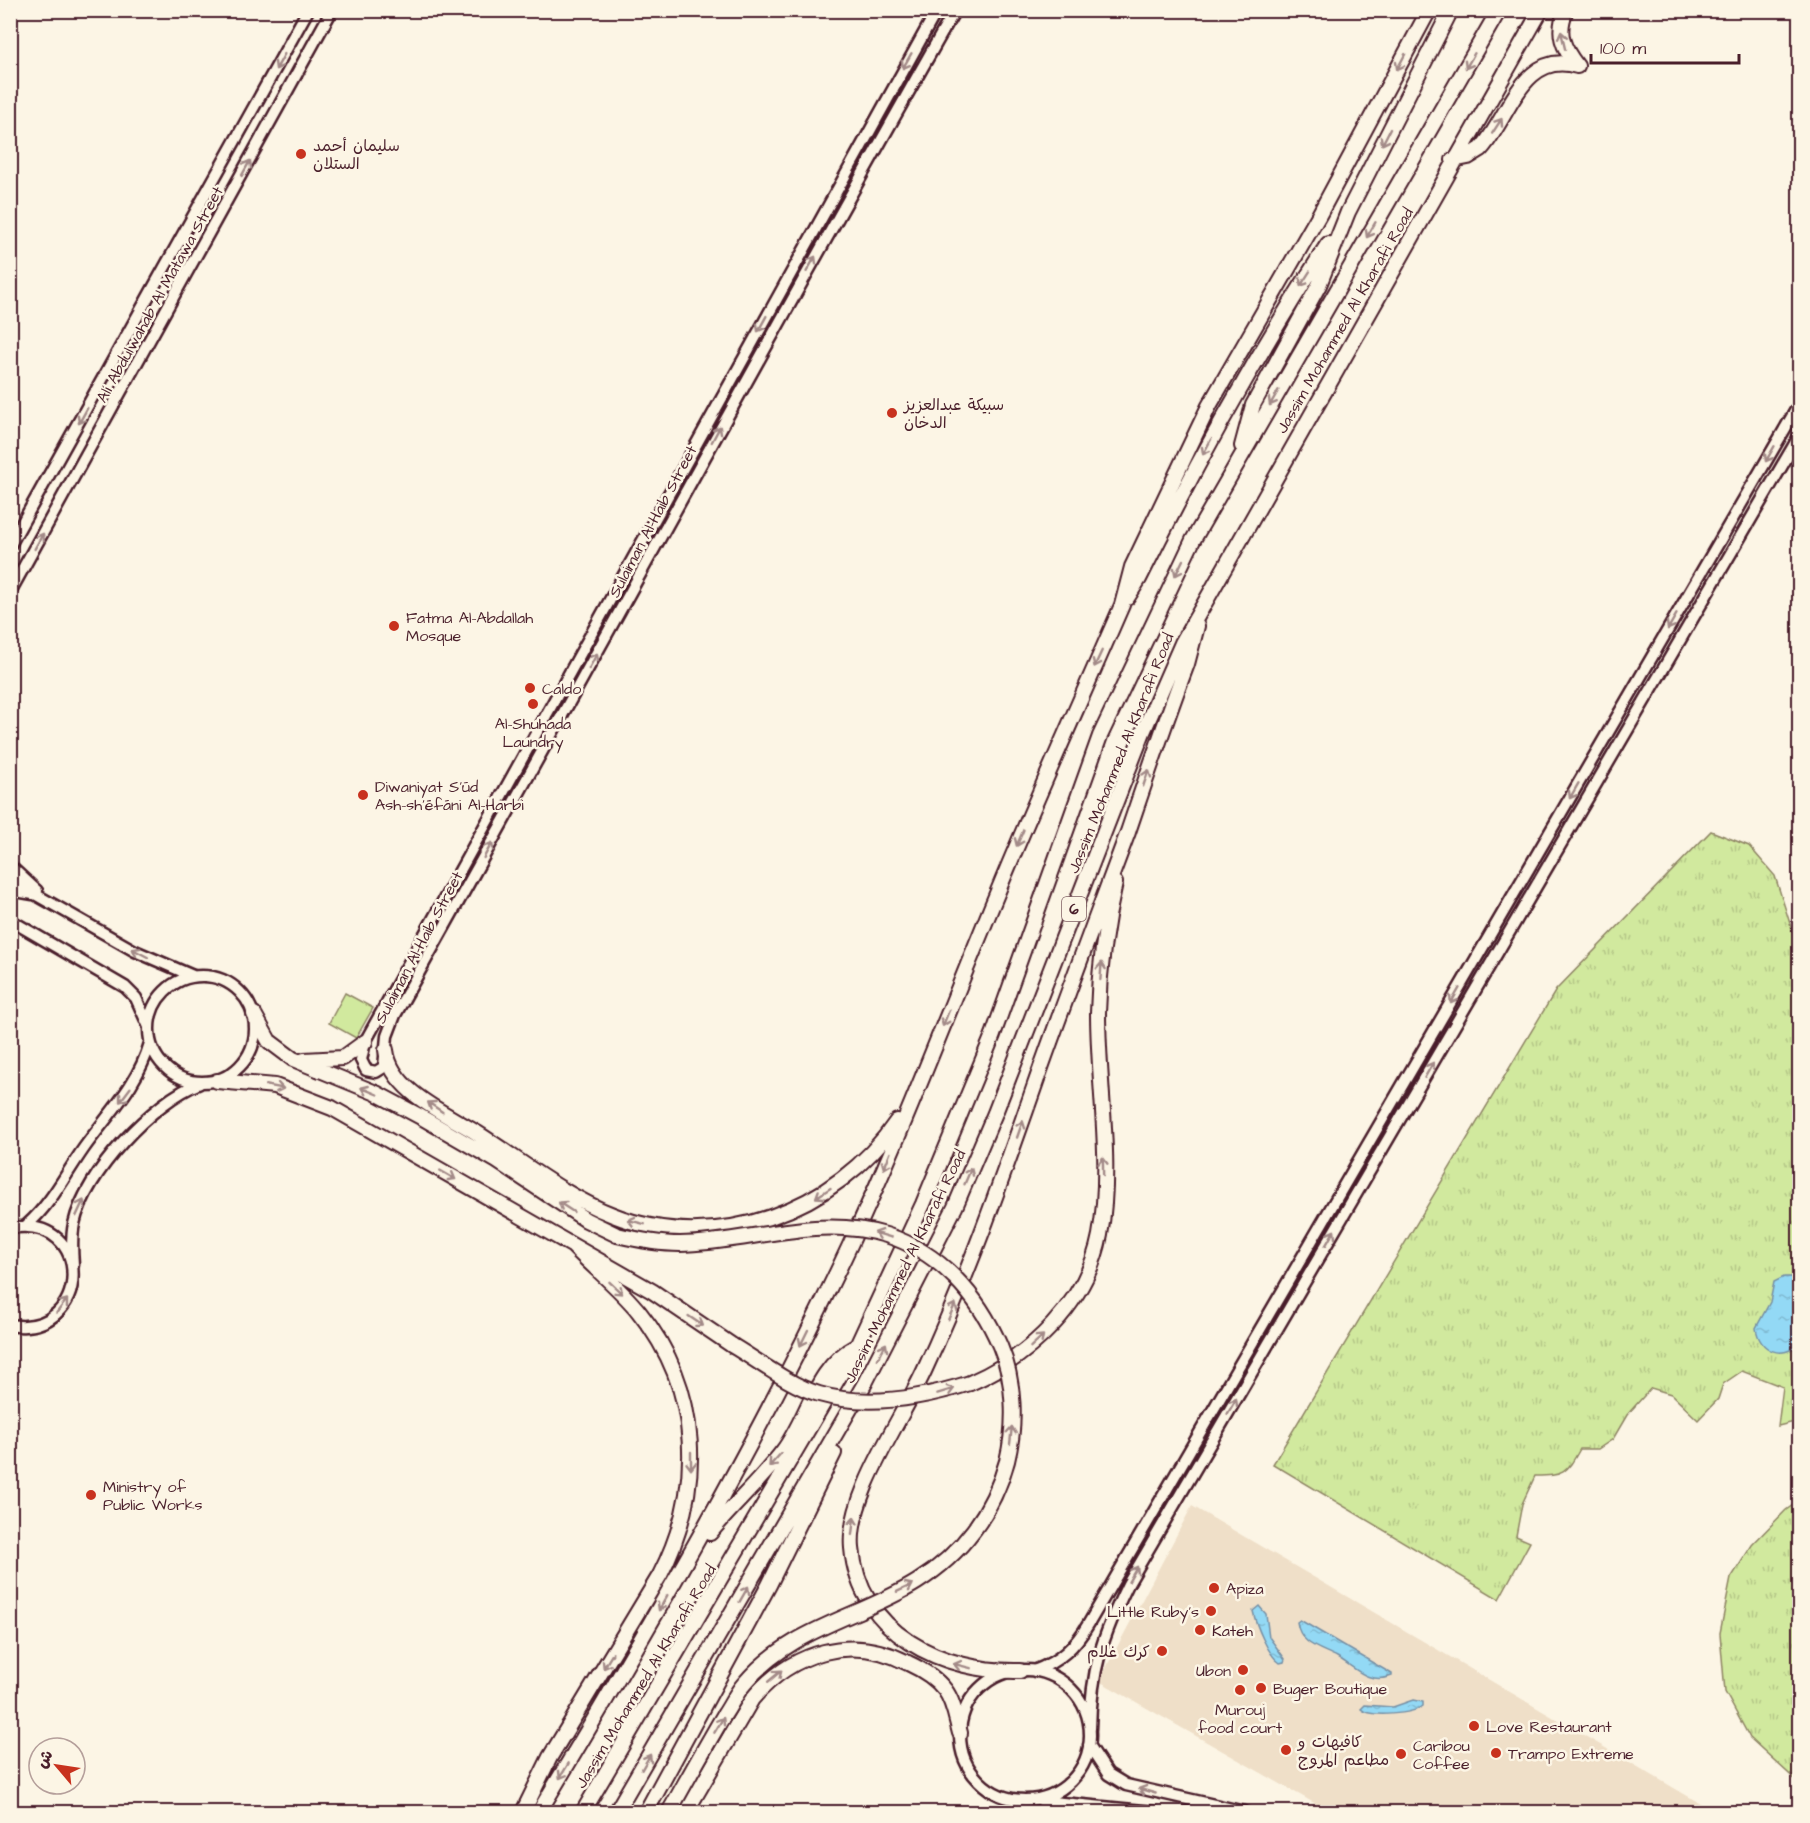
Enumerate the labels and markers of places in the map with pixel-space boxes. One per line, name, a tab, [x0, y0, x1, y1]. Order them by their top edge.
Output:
place label: سليمان أحمد الستلان	[313, 135, 400, 175]
marker: سليمان أحمد الستلان	[294, 147, 308, 161]
place label: سبيكة عبدالعزيز الدخان	[902, 394, 1004, 434]
marker: سبيكة عبدالعزيز الدخان	[885, 406, 899, 420]
place label: Fatma Al-Abdallah Mosque	[406, 607, 533, 647]
marker: Fatma Al-Abdallah Mosque	[387, 619, 401, 633]
place label: Caldo	[542, 678, 581, 700]
marker: Caldo	[523, 681, 537, 695]
marker: Al-Shuhada Laundry	[526, 697, 540, 711]
place label: Al-Shuhada Laundry	[495, 713, 571, 754]
place label: Diwaniyat S'ūd Ash-sh'ēfāni Al-Harbi	[375, 776, 524, 816]
marker: Diwaniyat S'ūd Ash-sh'ēfāni Al-Harbi	[356, 788, 370, 802]
place label: Ministry of Public Works	[103, 1476, 203, 1516]
marker: Ministry of Public Works	[84, 1488, 98, 1502]
place label: Apiza	[1226, 1578, 1264, 1600]
marker: Apiza	[1207, 1581, 1221, 1595]
place label: Little Ruby's	[1107, 1601, 1199, 1624]
marker: Little Ruby's	[1204, 1604, 1218, 1618]
place label: Kateh	[1212, 1620, 1253, 1642]
marker: Kateh	[1193, 1623, 1207, 1637]
place label: كرك غلام	[1087, 1641, 1150, 1664]
marker: كرك غلام	[1155, 1644, 1169, 1658]
place label: Ubon	[1196, 1660, 1231, 1682]
marker: Ubon	[1236, 1663, 1250, 1677]
place label: Buger Boutique	[1273, 1678, 1387, 1701]
marker: Buger Boutique	[1254, 1681, 1268, 1695]
marker: Murouj food court	[1233, 1683, 1247, 1697]
place label: Murouj food court	[1198, 1699, 1283, 1739]
place label: Love Restaurant	[1486, 1716, 1612, 1738]
marker: Love Restaurant	[1467, 1719, 1481, 1733]
place label: كافيهات و مطاعم المروج	[1296, 1731, 1389, 1772]
place label: Caribou Coffee	[1413, 1735, 1470, 1775]
marker: كافيهات و مطاعم المروج	[1279, 1743, 1293, 1757]
place label: Trampo Extreme	[1508, 1743, 1634, 1765]
marker: Trampo Extreme	[1489, 1746, 1503, 1760]
marker: Caribou Coffee	[1394, 1747, 1408, 1761]

